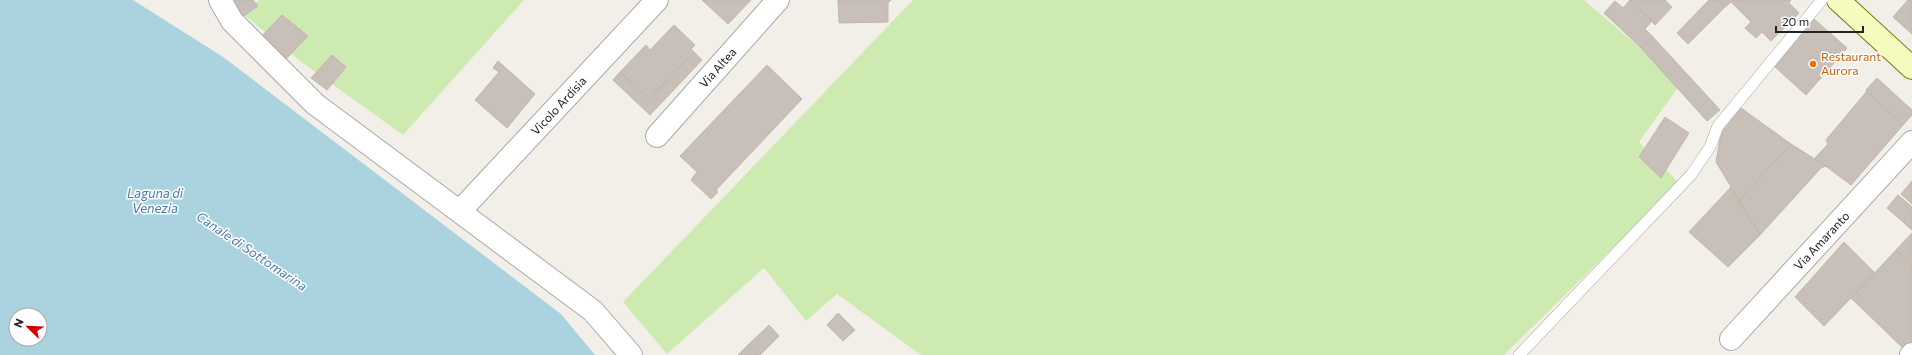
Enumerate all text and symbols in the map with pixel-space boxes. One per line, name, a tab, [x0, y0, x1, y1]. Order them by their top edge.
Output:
scale bar	[1776, 8, 1863, 34]
text: 20 m	[1782, 14, 1809, 28]
street label: Via Altea	[696, 45, 739, 90]
place label: Restaurant Aurora	[1821, 49, 1881, 77]
marker: Restaurant Aurora	[1808, 59, 1818, 69]
street label: Vicolo Ardisia	[528, 73, 589, 137]
water label: Laguna di Venezia	[127, 185, 184, 216]
water label: Canale di Sottomarina	[193, 208, 311, 294]
street label: Via Amaranto	[1791, 208, 1852, 272]
north arrow	[8, 307, 48, 347]
text: N	[11, 317, 26, 329]

